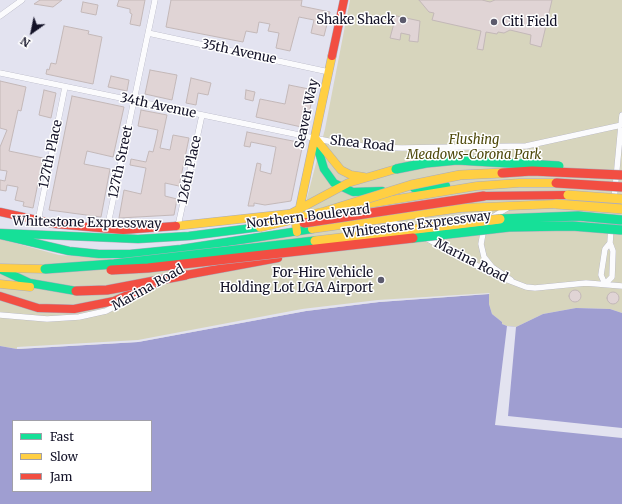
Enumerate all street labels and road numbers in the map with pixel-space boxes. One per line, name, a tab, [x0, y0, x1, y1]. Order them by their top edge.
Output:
street label: 35th Avenue	[200, 36, 278, 68]
street label: Seaver Way	[292, 78, 322, 150]
street label: 34th Avenue	[119, 90, 197, 122]
street label: 127th Place	[36, 118, 66, 190]
street label: 127th Street	[106, 124, 136, 200]
street label: Shea Road	[329, 133, 395, 155]
street label: 126th Place	[175, 134, 205, 206]
street label: Northern Boulevard	[245, 202, 371, 232]
street label: Whitestone Expressway	[342, 208, 492, 242]
street label: Whitestone Expressway	[12, 214, 162, 232]
street label: Marina Road	[432, 236, 510, 286]
street label: Marina Road	[109, 262, 187, 314]

